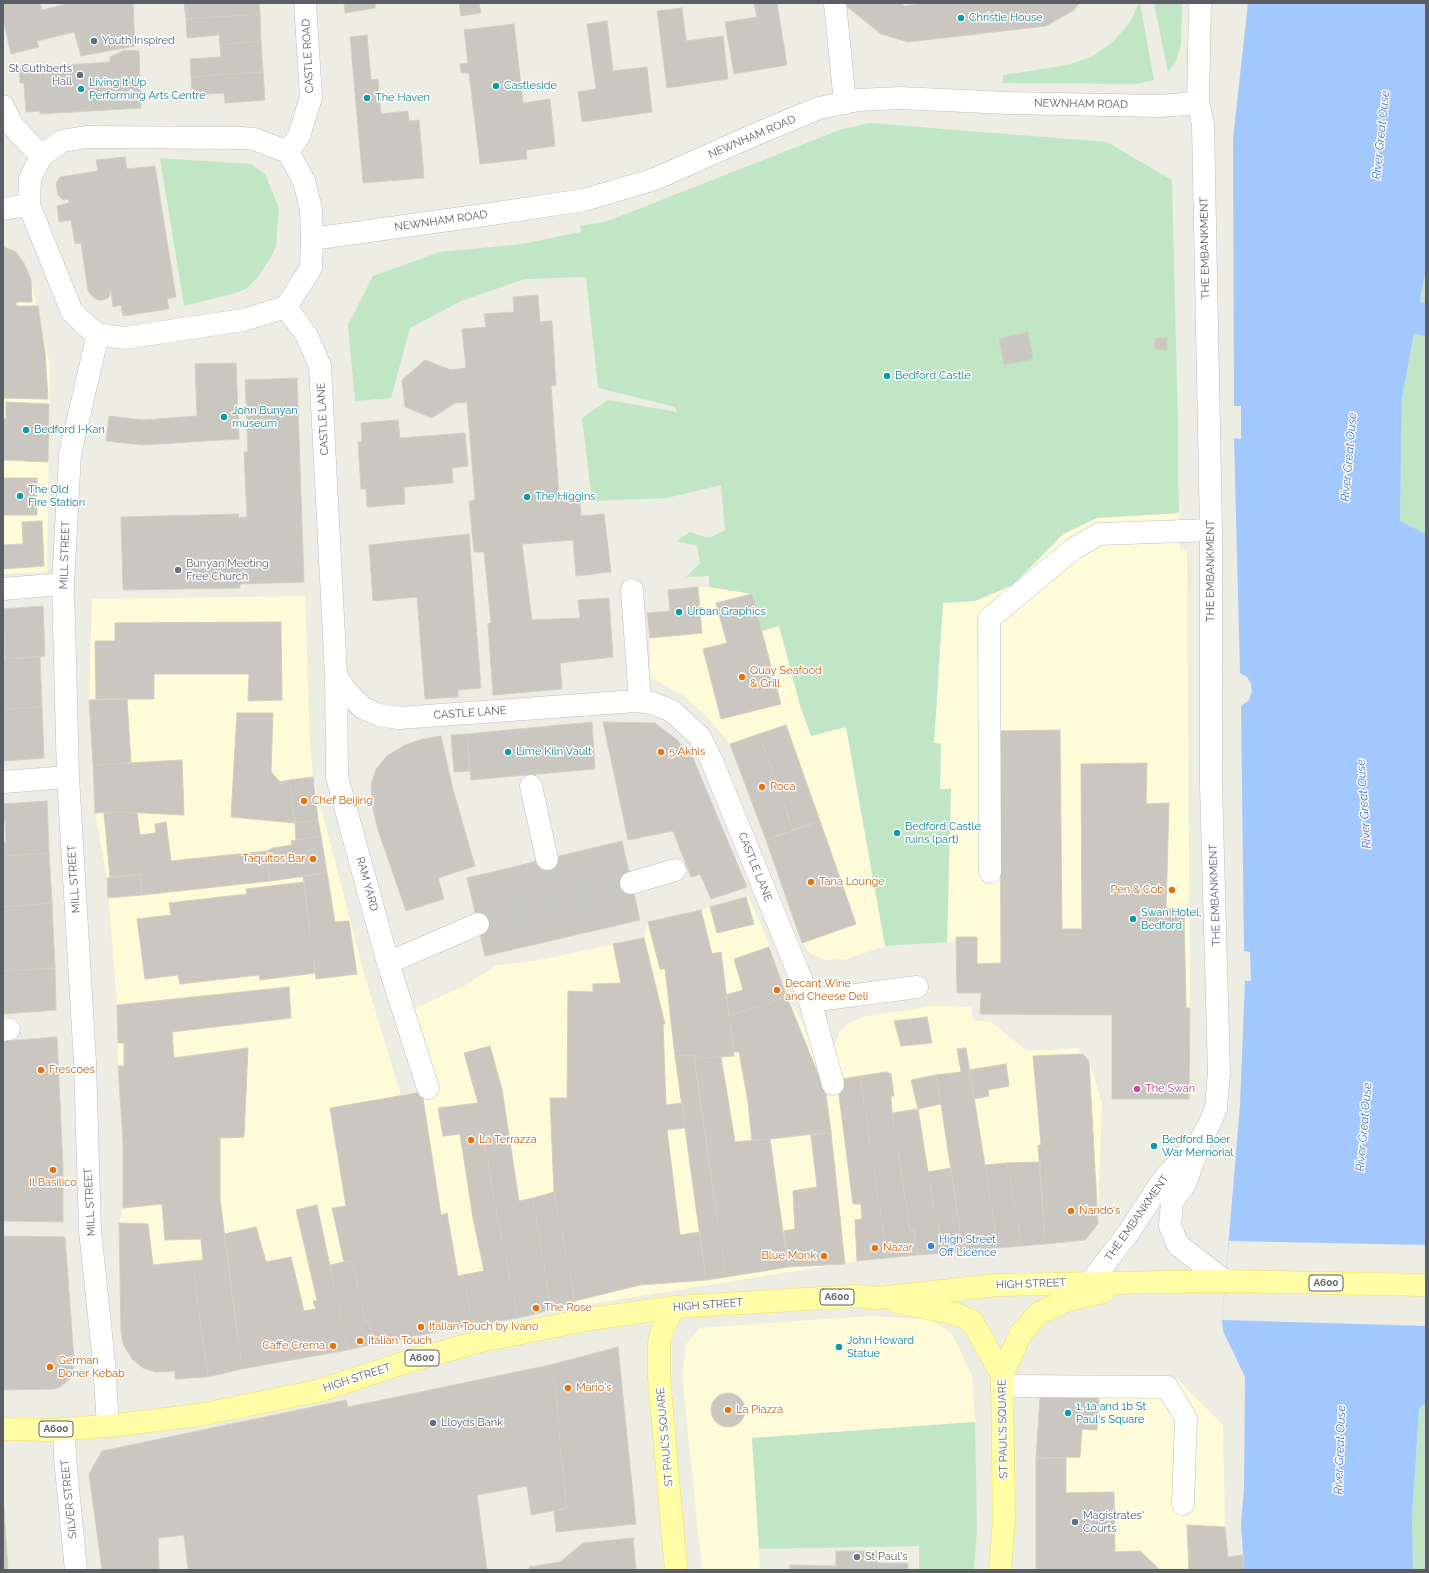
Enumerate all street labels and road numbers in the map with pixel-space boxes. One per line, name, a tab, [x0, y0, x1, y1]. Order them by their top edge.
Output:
street label: CASTLE ROAD	[299, 18, 317, 94]
street label: NEWNHAM ROAD	[1034, 97, 1128, 111]
street label: NEWNHAM ROAD	[706, 113, 798, 161]
street label: THE EMBANKMENT	[1198, 197, 1212, 299]
street label: NEWNHAM ROAD	[394, 208, 488, 234]
street label: CASTLE LANE	[314, 382, 332, 456]
street label: MILL STREET	[57, 520, 73, 590]
street label: THE EMBANKMENT	[1204, 520, 1218, 622]
street label: CASTLE LANE	[433, 704, 507, 722]
street label: CASTLE LANE	[735, 831, 775, 903]
street label: MILL STREET	[65, 844, 83, 914]
street label: THE EMBANKMENT	[1207, 844, 1223, 946]
street label: RAM YARD	[353, 855, 381, 913]
street label: MILL STREET	[82, 1167, 98, 1237]
street label: THE EMBANKMENT	[1102, 1172, 1172, 1264]
road number: A600	[1309, 1275, 1343, 1291]
street label: HIGH STREET	[996, 1276, 1066, 1292]
road number: A600	[820, 1289, 854, 1305]
street label: HIGH STREET	[672, 1296, 744, 1314]
road number: A600	[405, 1350, 439, 1366]
street label: HIGH STREET	[322, 1361, 392, 1395]
street label: ST PAUL'S SQUARE	[996, 1379, 1010, 1479]
street label: ST PAUL'S SQUARE	[654, 1387, 676, 1487]
road number: A600	[39, 1421, 73, 1437]
street label: SILVER STREET	[58, 1459, 80, 1539]

